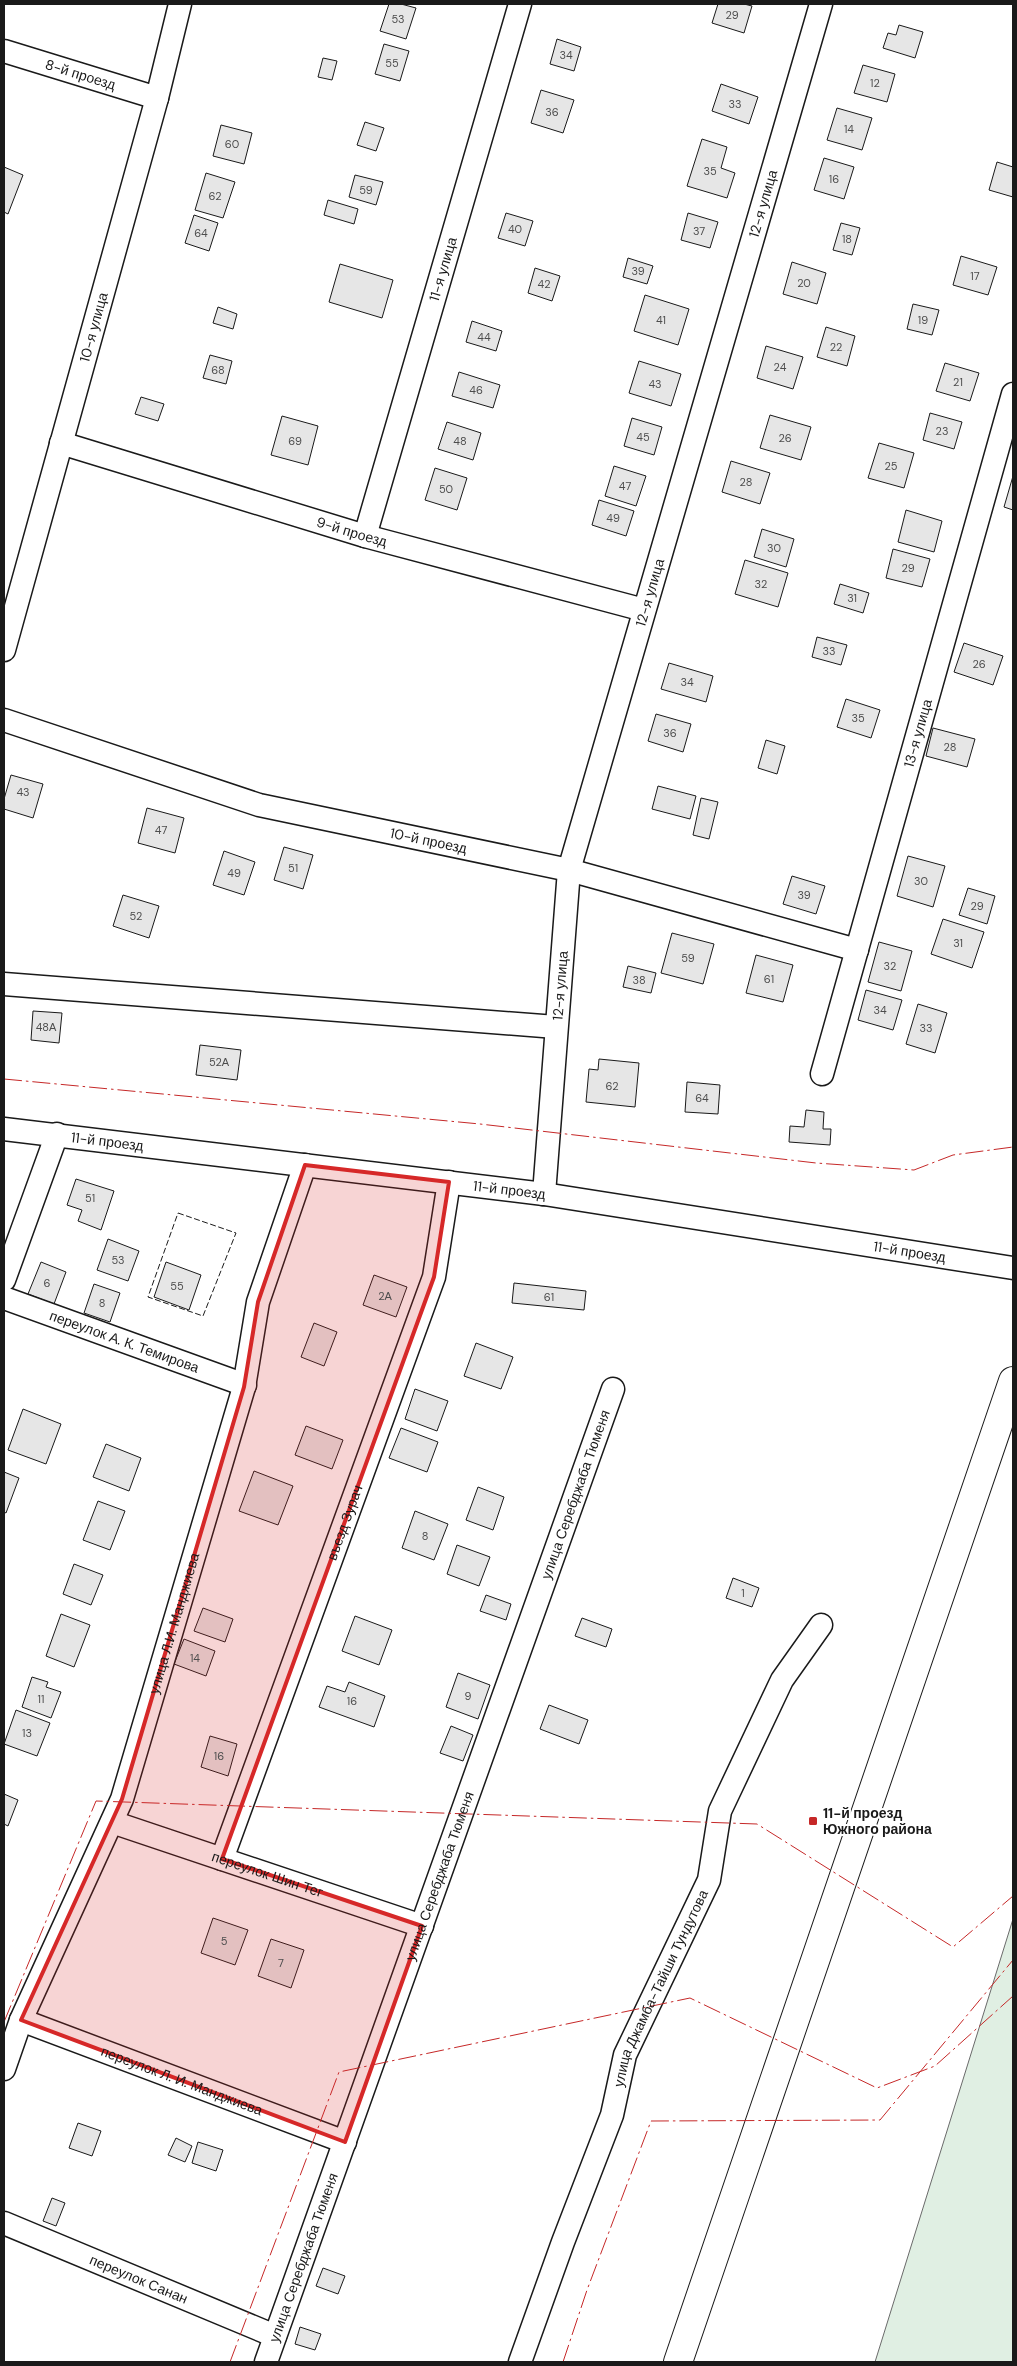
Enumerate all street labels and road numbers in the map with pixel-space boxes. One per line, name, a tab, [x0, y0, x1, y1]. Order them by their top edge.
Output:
street label: 8-й проезд	[43, 55, 118, 94]
street label: 12-я улица	[745, 167, 781, 240]
street label: 11-я улица	[425, 235, 461, 303]
street label: 10-я улица	[75, 290, 112, 364]
street label: 9-й проезд	[314, 513, 389, 550]
street label: 12-я улица	[631, 556, 668, 629]
street label: 13-я улица	[900, 697, 936, 769]
street label: 10-й проезд	[388, 824, 469, 857]
street label: 12-я улица	[548, 950, 572, 1021]
street label: 11-й проезд	[70, 1128, 144, 1155]
street label: 11-й проезд	[472, 1177, 547, 1203]
street label: 11-й проезд	[872, 1237, 947, 1266]
street label: переулок А. К. Темирова	[47, 1306, 202, 1377]
street label: улица Серебджаба Тюменя	[537, 1407, 614, 1582]
street label: въезд Зурач	[323, 1482, 367, 1563]
street label: улица Л.И. Манджиева	[145, 1550, 203, 1696]
street label: улица Серебджаба Тюменя	[401, 1789, 478, 1963]
street label: переулок Шин Тег	[209, 1847, 325, 1901]
street label: улица Джамба-Тайши Тундутова	[609, 1887, 712, 2088]
street label: переулок Л. И. Манджиева	[99, 2042, 266, 2119]
street label: улица Серебджаба Тюменя	[265, 2170, 342, 2345]
street label: переулок Санан	[87, 2251, 191, 2308]

